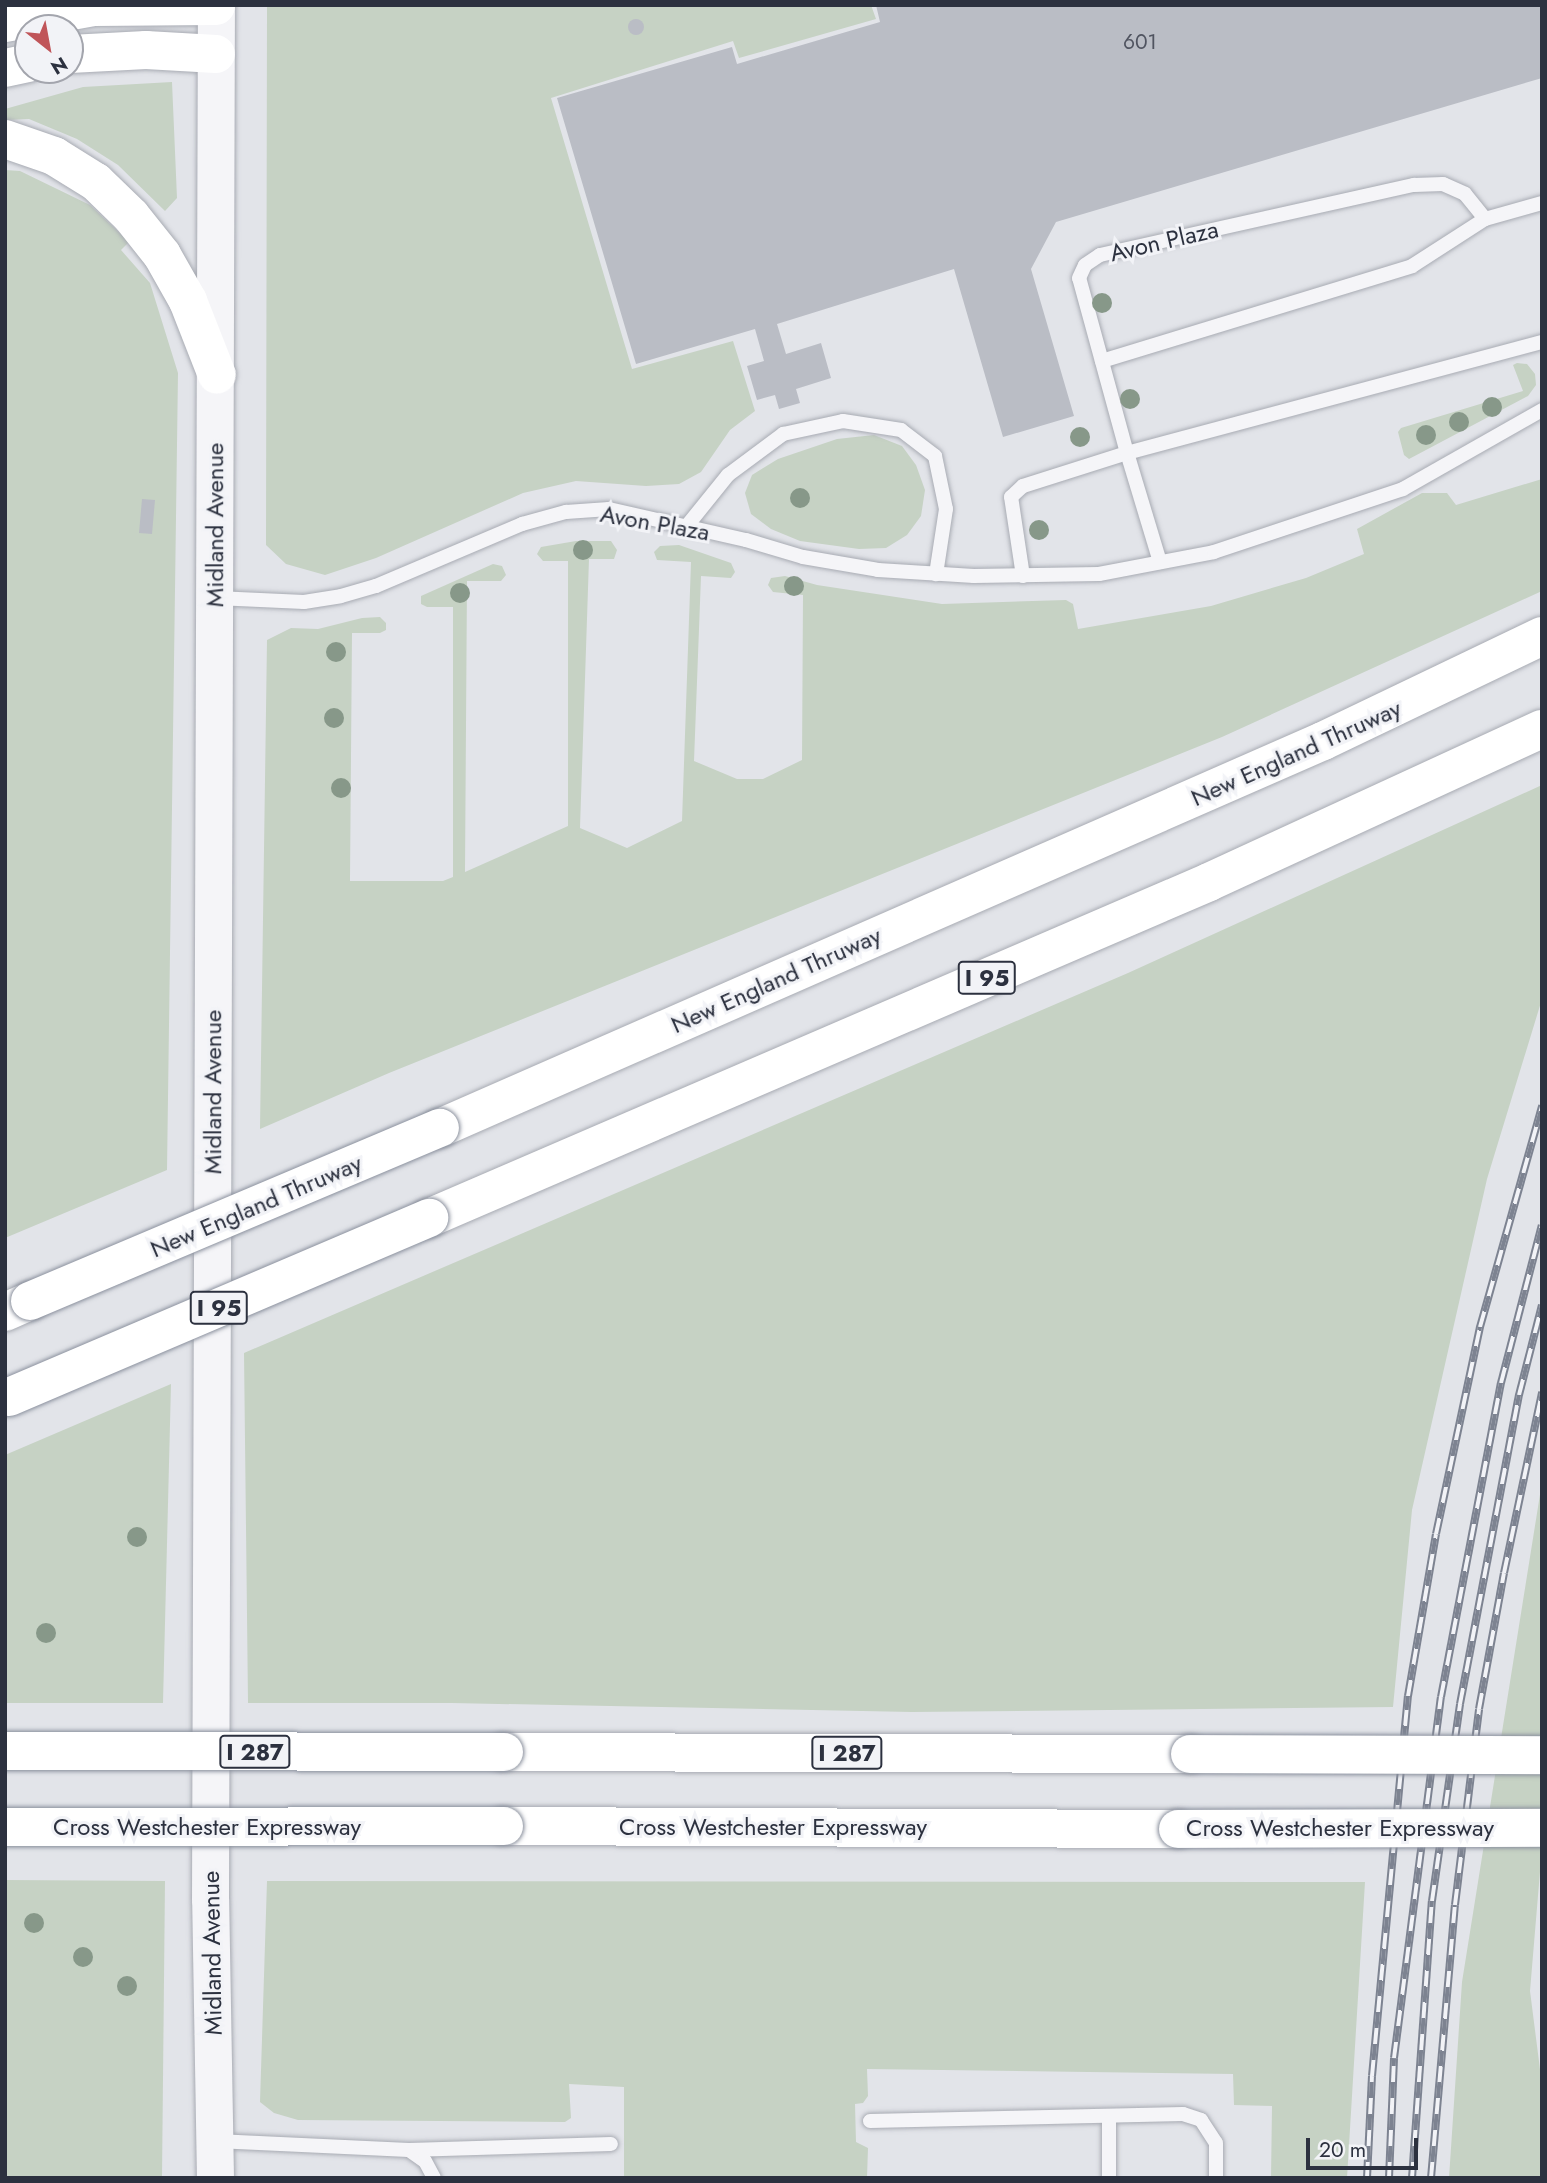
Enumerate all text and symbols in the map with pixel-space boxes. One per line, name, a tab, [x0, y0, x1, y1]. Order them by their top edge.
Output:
north arrow	[14, 14, 84, 84]
house number: 601	[1123, 29, 1157, 55]
text: N	[46, 50, 72, 81]
street label: Avon Plaza	[1107, 215, 1221, 267]
street label: Midland Avenue	[201, 443, 229, 607]
street label: Avon Plaza	[598, 499, 712, 547]
street label: New England Thruway	[1186, 694, 1406, 812]
street label: New England Thruway	[666, 921, 886, 1039]
road number: I 95	[957, 959, 1017, 998]
street label: Midland Avenue	[199, 1010, 227, 1174]
street label: New England Thruway	[146, 1148, 366, 1264]
road number: I 95	[189, 1288, 249, 1328]
road number: I 287	[218, 1732, 292, 1772]
road number: I 287	[810, 1734, 884, 1772]
street label: Cross Westchester Expressway	[53, 1813, 361, 1841]
street label: Cross Westchester Expressway	[619, 1813, 927, 1841]
street label: Cross Westchester Expressway	[1186, 1814, 1494, 1842]
street label: Midland Avenue	[196, 1870, 228, 2036]
scale bar	[1309, 2124, 1421, 2168]
text: 20 m	[1319, 2135, 1366, 2165]

